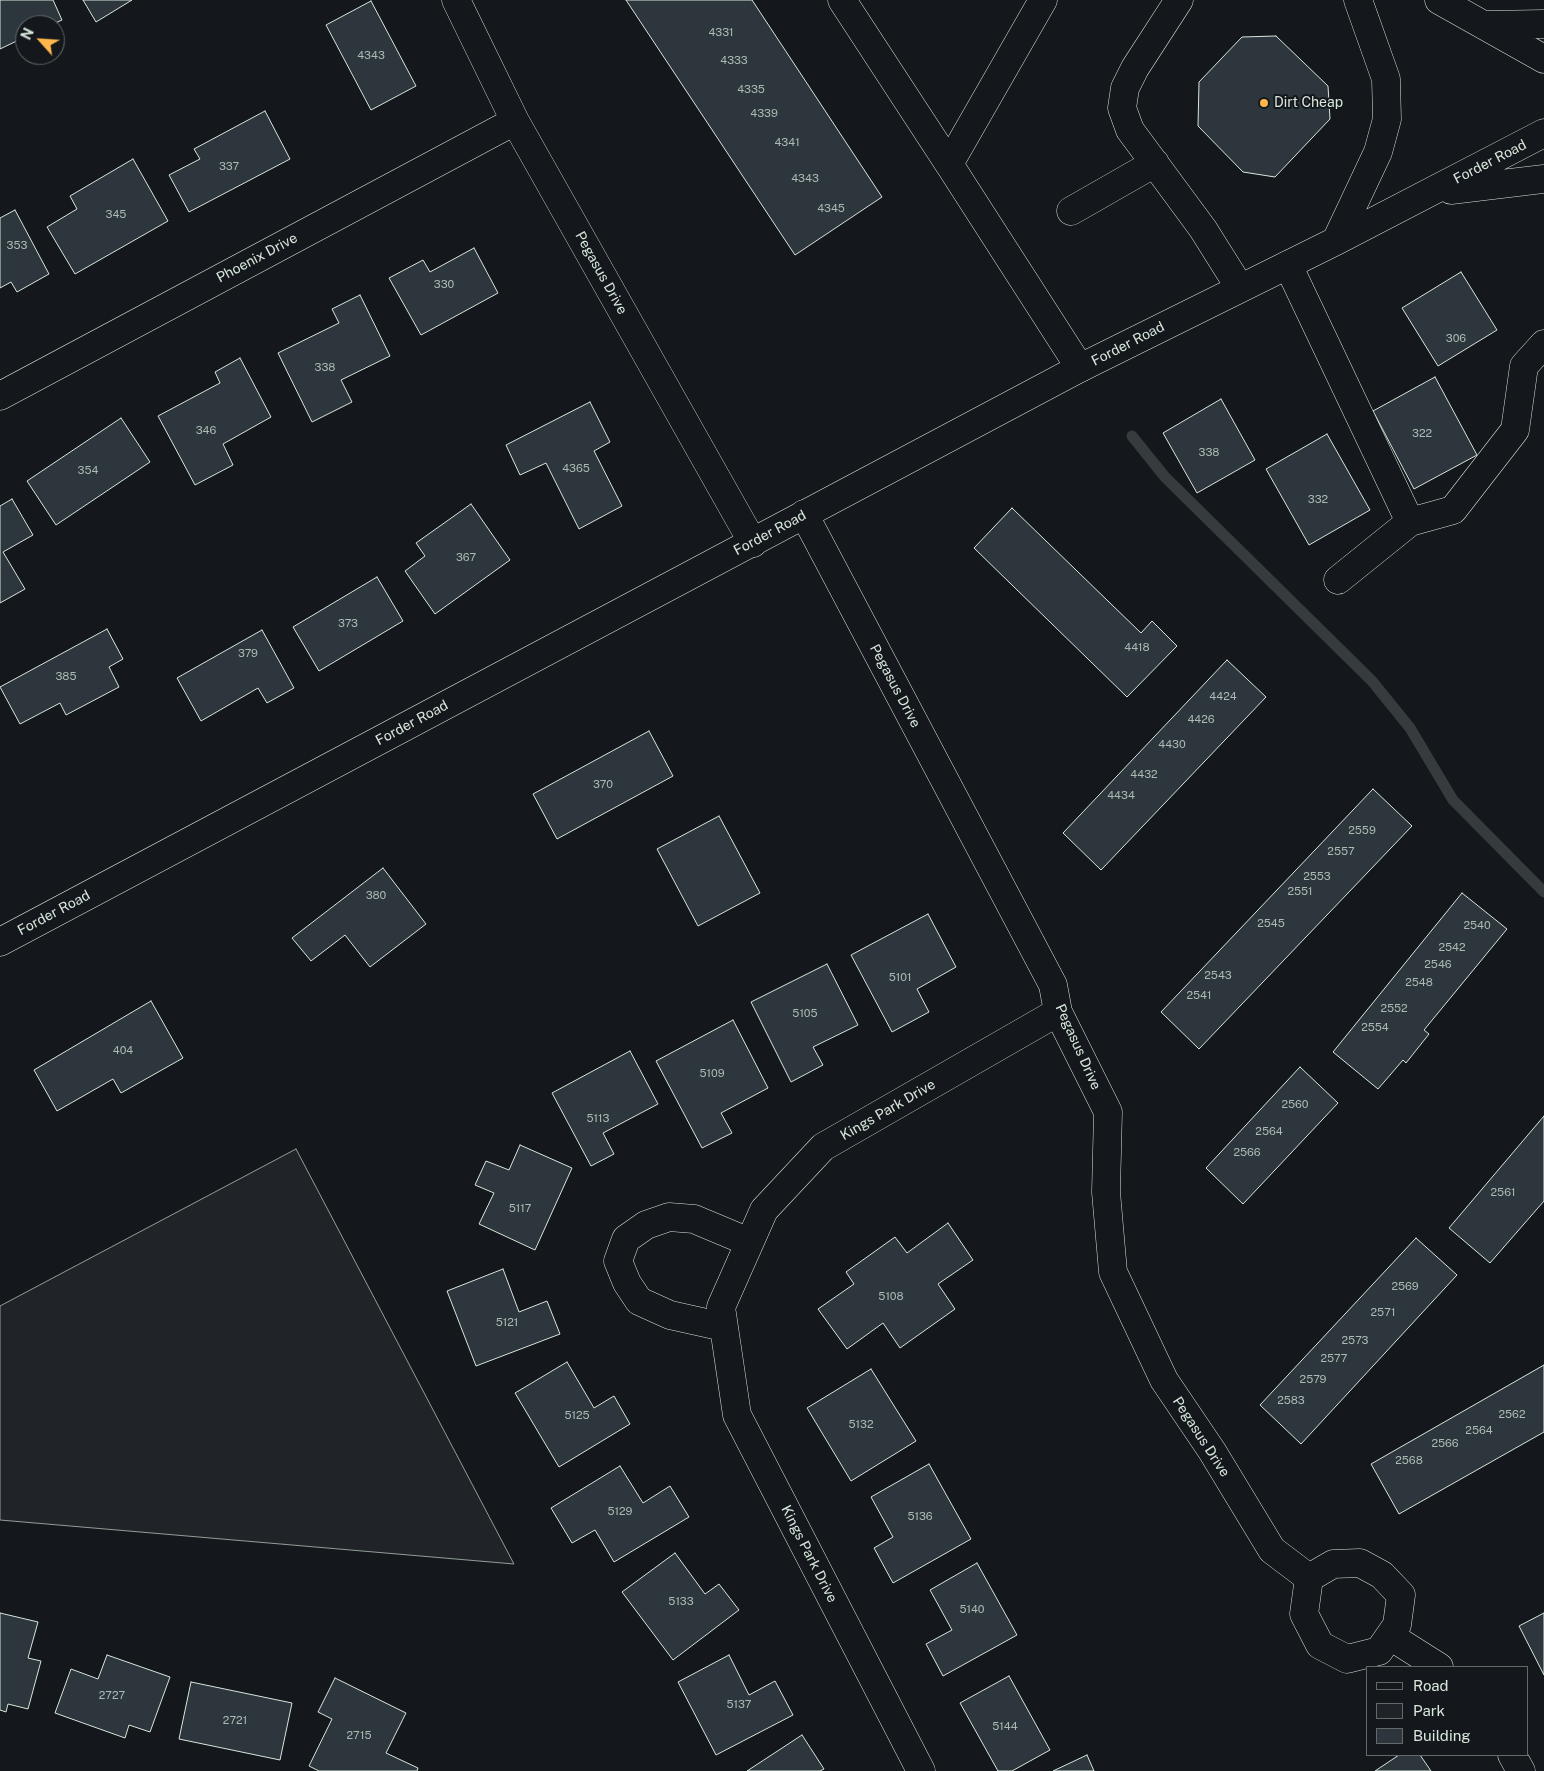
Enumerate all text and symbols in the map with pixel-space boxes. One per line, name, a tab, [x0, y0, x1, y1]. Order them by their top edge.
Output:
north arrow	[15, 15, 65, 65]
text: N	[18, 25, 37, 42]
house number: 4331	[708, 26, 734, 40]
house number: 4343	[357, 49, 385, 63]
house number: 4333	[720, 54, 748, 68]
house number: 4335	[737, 83, 765, 97]
place label: Dirt Cheap	[1274, 95, 1343, 111]
marker: Dirt Cheap	[1258, 97, 1270, 109]
house number: 4339	[750, 107, 778, 121]
house number: 4341	[774, 136, 800, 150]
street label: Forder Road	[1451, 136, 1529, 188]
house number: 337	[219, 160, 239, 174]
house number: 4343	[791, 172, 819, 186]
house number: 4345	[817, 202, 845, 216]
house number: 345	[106, 208, 126, 222]
street label: Pegasus Drive	[571, 229, 631, 317]
street label: Phoenix Drive	[214, 230, 300, 286]
house number: 353	[7, 239, 27, 253]
house number: 330	[434, 278, 454, 292]
street label: Forder Road	[1089, 318, 1167, 370]
house number: 306	[1446, 332, 1466, 346]
house number: 338	[315, 361, 335, 375]
house number: 346	[196, 424, 216, 438]
house number: 322	[1412, 427, 1432, 441]
house number: 338	[1199, 446, 1219, 460]
house number: 4365	[562, 462, 590, 476]
house number: 354	[78, 464, 98, 478]
house number: 332	[1308, 493, 1328, 507]
street label: Forder Road	[731, 507, 809, 559]
house number: 367	[456, 551, 476, 565]
house number: 373	[338, 617, 358, 631]
street label: Pegasus Drive	[866, 641, 924, 731]
house number: 4418	[1124, 641, 1150, 655]
house number: 379	[238, 647, 258, 661]
house number: 385	[55, 670, 77, 684]
house number: 4424	[1209, 690, 1237, 704]
street label: Forder Road	[373, 697, 451, 749]
house number: 4426	[1187, 713, 1215, 727]
house number: 4430	[1158, 738, 1186, 752]
house number: 4432	[1130, 768, 1158, 782]
house number: 370	[593, 778, 613, 792]
house number: 4434	[1107, 789, 1135, 803]
house number: 2559	[1348, 824, 1376, 838]
house number: 2557	[1327, 845, 1355, 859]
house number: 2553	[1303, 870, 1331, 884]
house number: 2551	[1287, 885, 1313, 899]
street label: Forder Road	[15, 887, 93, 939]
house number: 380	[366, 889, 386, 903]
house number: 2545	[1257, 917, 1285, 931]
house number: 2540	[1463, 919, 1491, 933]
house number: 2542	[1438, 941, 1466, 955]
house number: 2546	[1424, 958, 1452, 972]
house number: 2543	[1204, 969, 1232, 983]
house number: 5101	[889, 971, 911, 985]
house number: 2548	[1405, 976, 1433, 990]
house number: 2541	[1187, 989, 1211, 1003]
street label: Pegasus Drive	[1052, 1002, 1104, 1092]
house number: 2552	[1380, 1002, 1408, 1016]
house number: 5105	[792, 1007, 818, 1021]
house number: 2554	[1361, 1021, 1389, 1035]
house number: 404	[113, 1044, 133, 1058]
house number: 5109	[699, 1067, 725, 1081]
street label: Kings Park Drive	[838, 1076, 938, 1144]
house number: 2560	[1281, 1098, 1309, 1112]
house number: 5113	[587, 1112, 609, 1126]
house number: 2564	[1255, 1125, 1283, 1139]
house number: 2566	[1233, 1146, 1261, 1160]
house number: 2561	[1491, 1186, 1515, 1200]
house number: 5117	[509, 1202, 531, 1216]
house number: 2569	[1391, 1280, 1419, 1294]
house number: 5108	[878, 1290, 904, 1304]
house number: 2571	[1371, 1306, 1395, 1320]
house number: 5121	[496, 1316, 518, 1330]
house number: 2573	[1342, 1334, 1368, 1348]
house number: 2577	[1321, 1352, 1347, 1366]
house number: 2579	[1300, 1373, 1326, 1387]
street label: Pegasus Drive	[1169, 1394, 1233, 1480]
house number: 2583	[1277, 1394, 1305, 1408]
house number: 2562	[1498, 1408, 1526, 1422]
house number: 5125	[564, 1409, 590, 1423]
house number: 5132	[848, 1418, 874, 1432]
house number: 2564	[1465, 1424, 1493, 1438]
house number: 2566	[1431, 1437, 1459, 1451]
house number: 2568	[1395, 1454, 1423, 1468]
street label: Kings Park Drive	[777, 1503, 841, 1605]
house number: 5129	[608, 1505, 632, 1519]
house number: 5136	[907, 1510, 933, 1524]
house number: 5133	[668, 1595, 694, 1609]
house number: 5140	[959, 1603, 985, 1617]
legend	[1366, 1666, 1529, 1756]
text: Road	[1413, 1677, 1449, 1694]
house number: 2727	[99, 1689, 125, 1703]
house number: 5137	[727, 1698, 751, 1712]
text: Park	[1413, 1702, 1445, 1719]
house number: 2721	[223, 1714, 247, 1728]
house number: 5144	[992, 1720, 1018, 1734]
text: Building	[1413, 1727, 1471, 1744]
house number: 2715	[347, 1729, 371, 1743]

